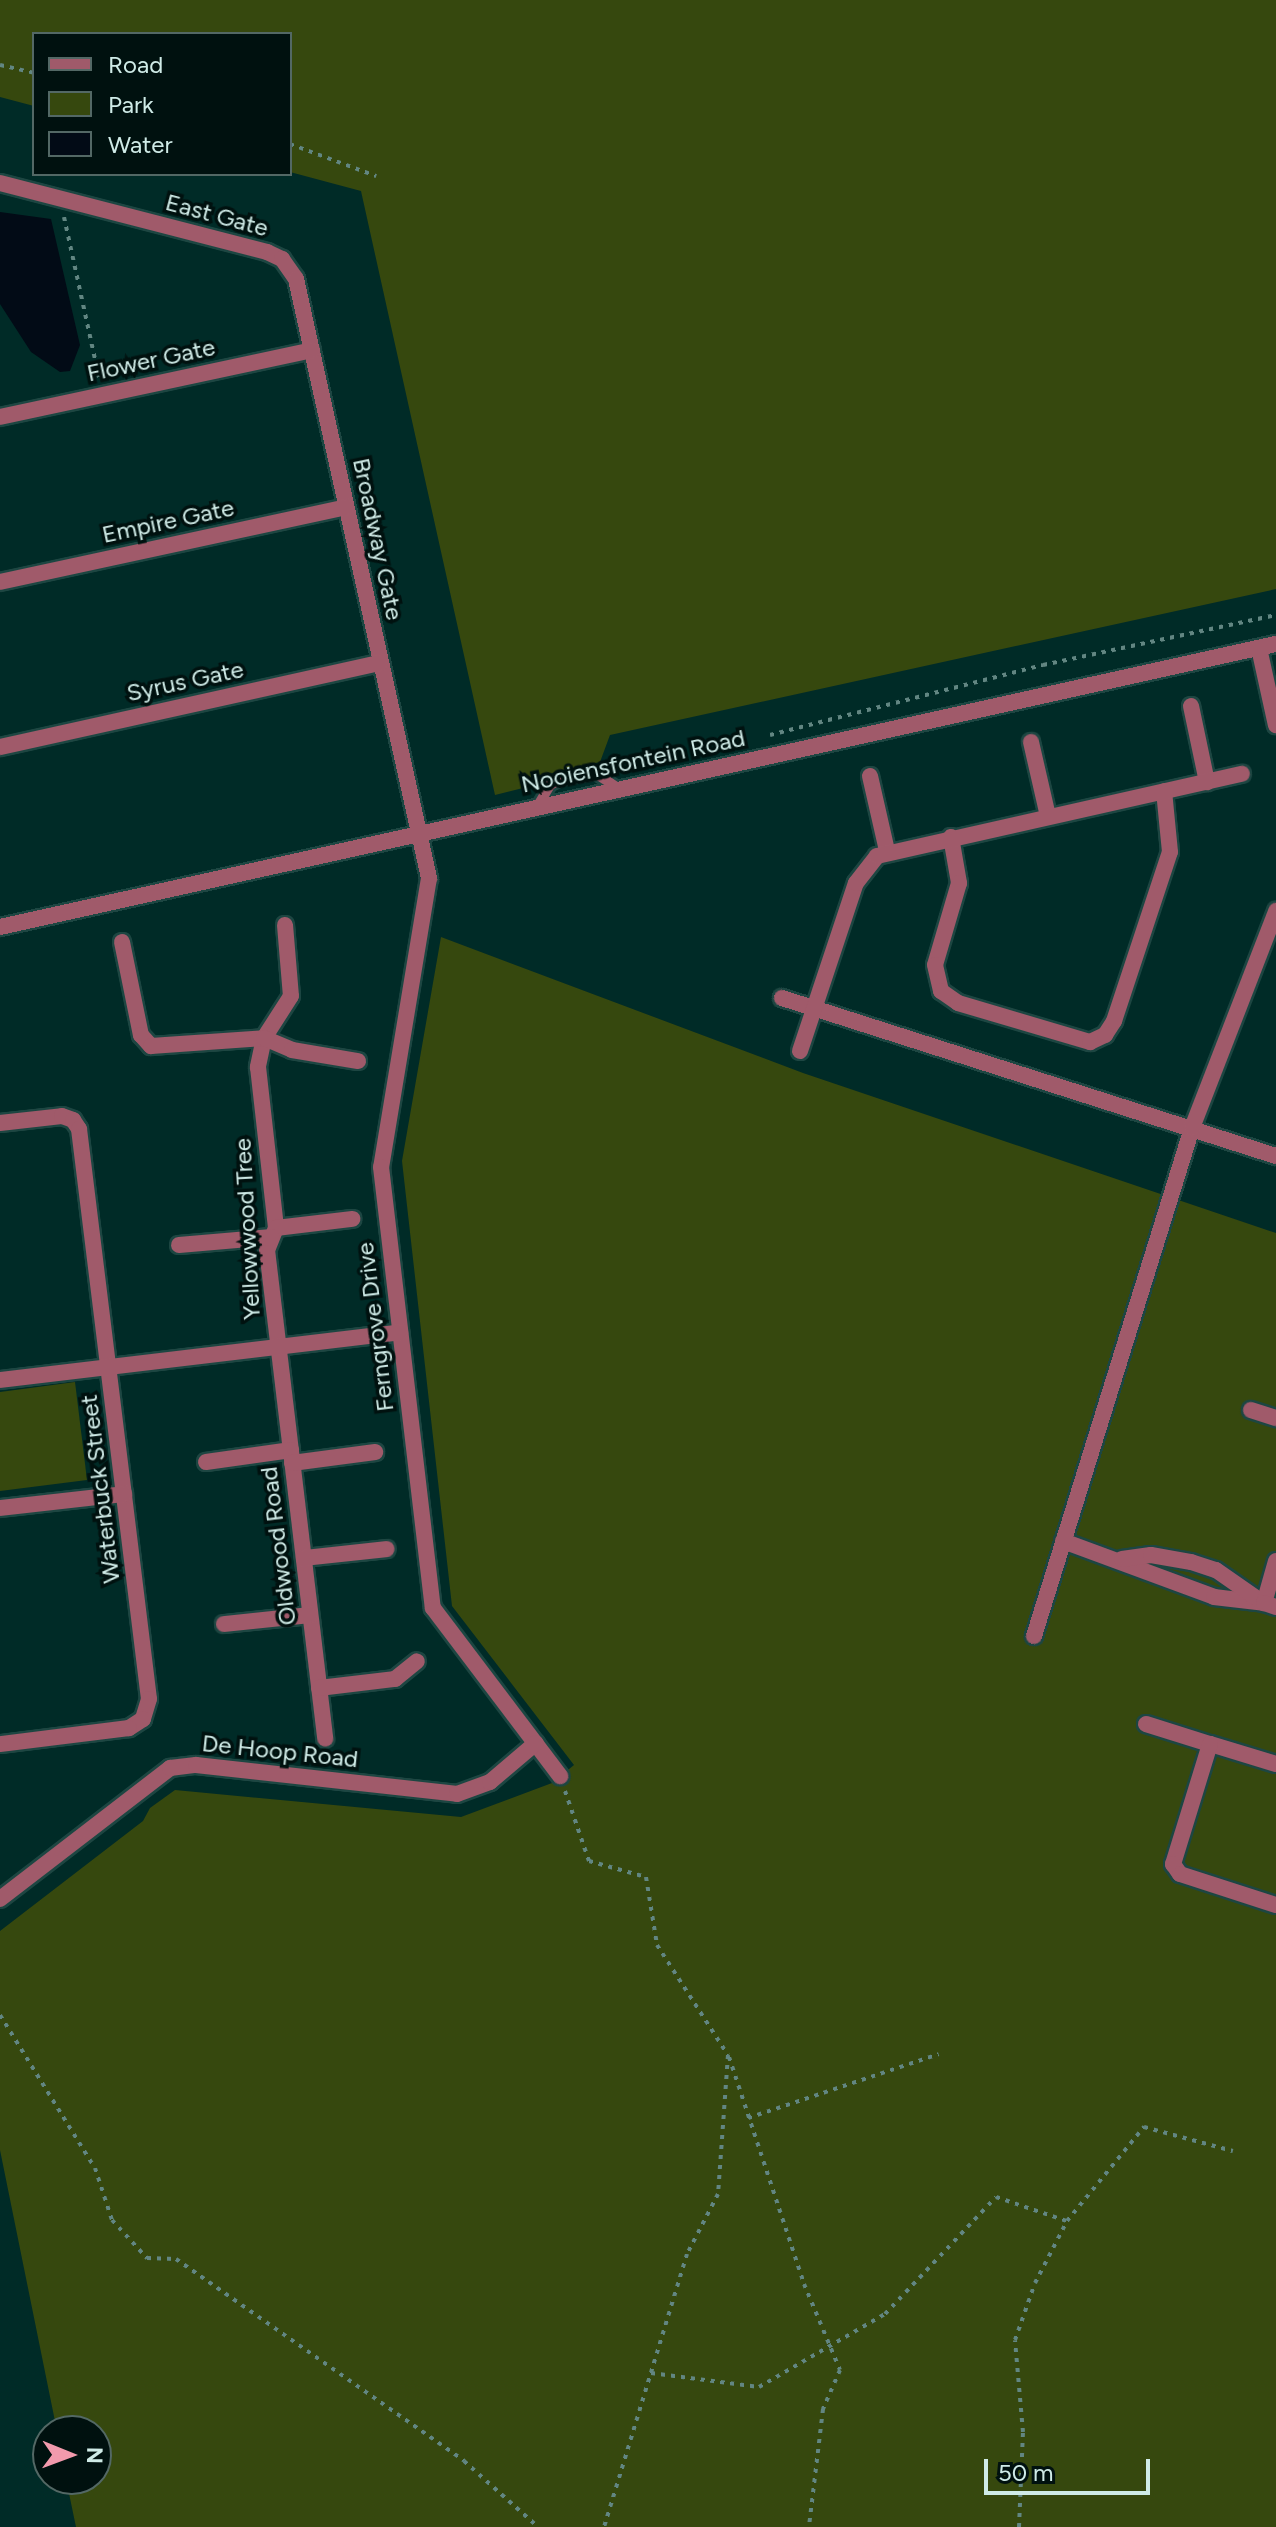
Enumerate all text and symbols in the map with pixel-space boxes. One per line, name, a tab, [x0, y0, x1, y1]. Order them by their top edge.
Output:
legend	[32, 32, 292, 176]
text: Road	[108, 50, 163, 79]
text: Park	[108, 90, 154, 119]
text: Water	[108, 130, 173, 159]
street label: East Gate	[162, 187, 272, 243]
street label: Flower Gate	[84, 332, 218, 388]
street label: Broadway Gate	[347, 455, 409, 623]
street label: Empire Gate	[99, 493, 237, 549]
street label: Syrus Gate	[124, 655, 246, 707]
street label: Nooiensfontein Road	[518, 723, 748, 799]
street label: Yellowwood Tree	[228, 1137, 266, 1321]
street label: Ferngrove Drive	[350, 1241, 400, 1413]
street label: Waterbuck Street	[74, 1393, 126, 1585]
street label: Oldwood Road	[254, 1465, 302, 1627]
street label: De Hoop Road	[201, 1728, 359, 1774]
north arrow	[32, 2415, 112, 2495]
scale bar	[988, 2443, 1154, 2493]
text: N	[81, 2447, 108, 2464]
text: 50 m	[998, 2458, 1054, 2487]

